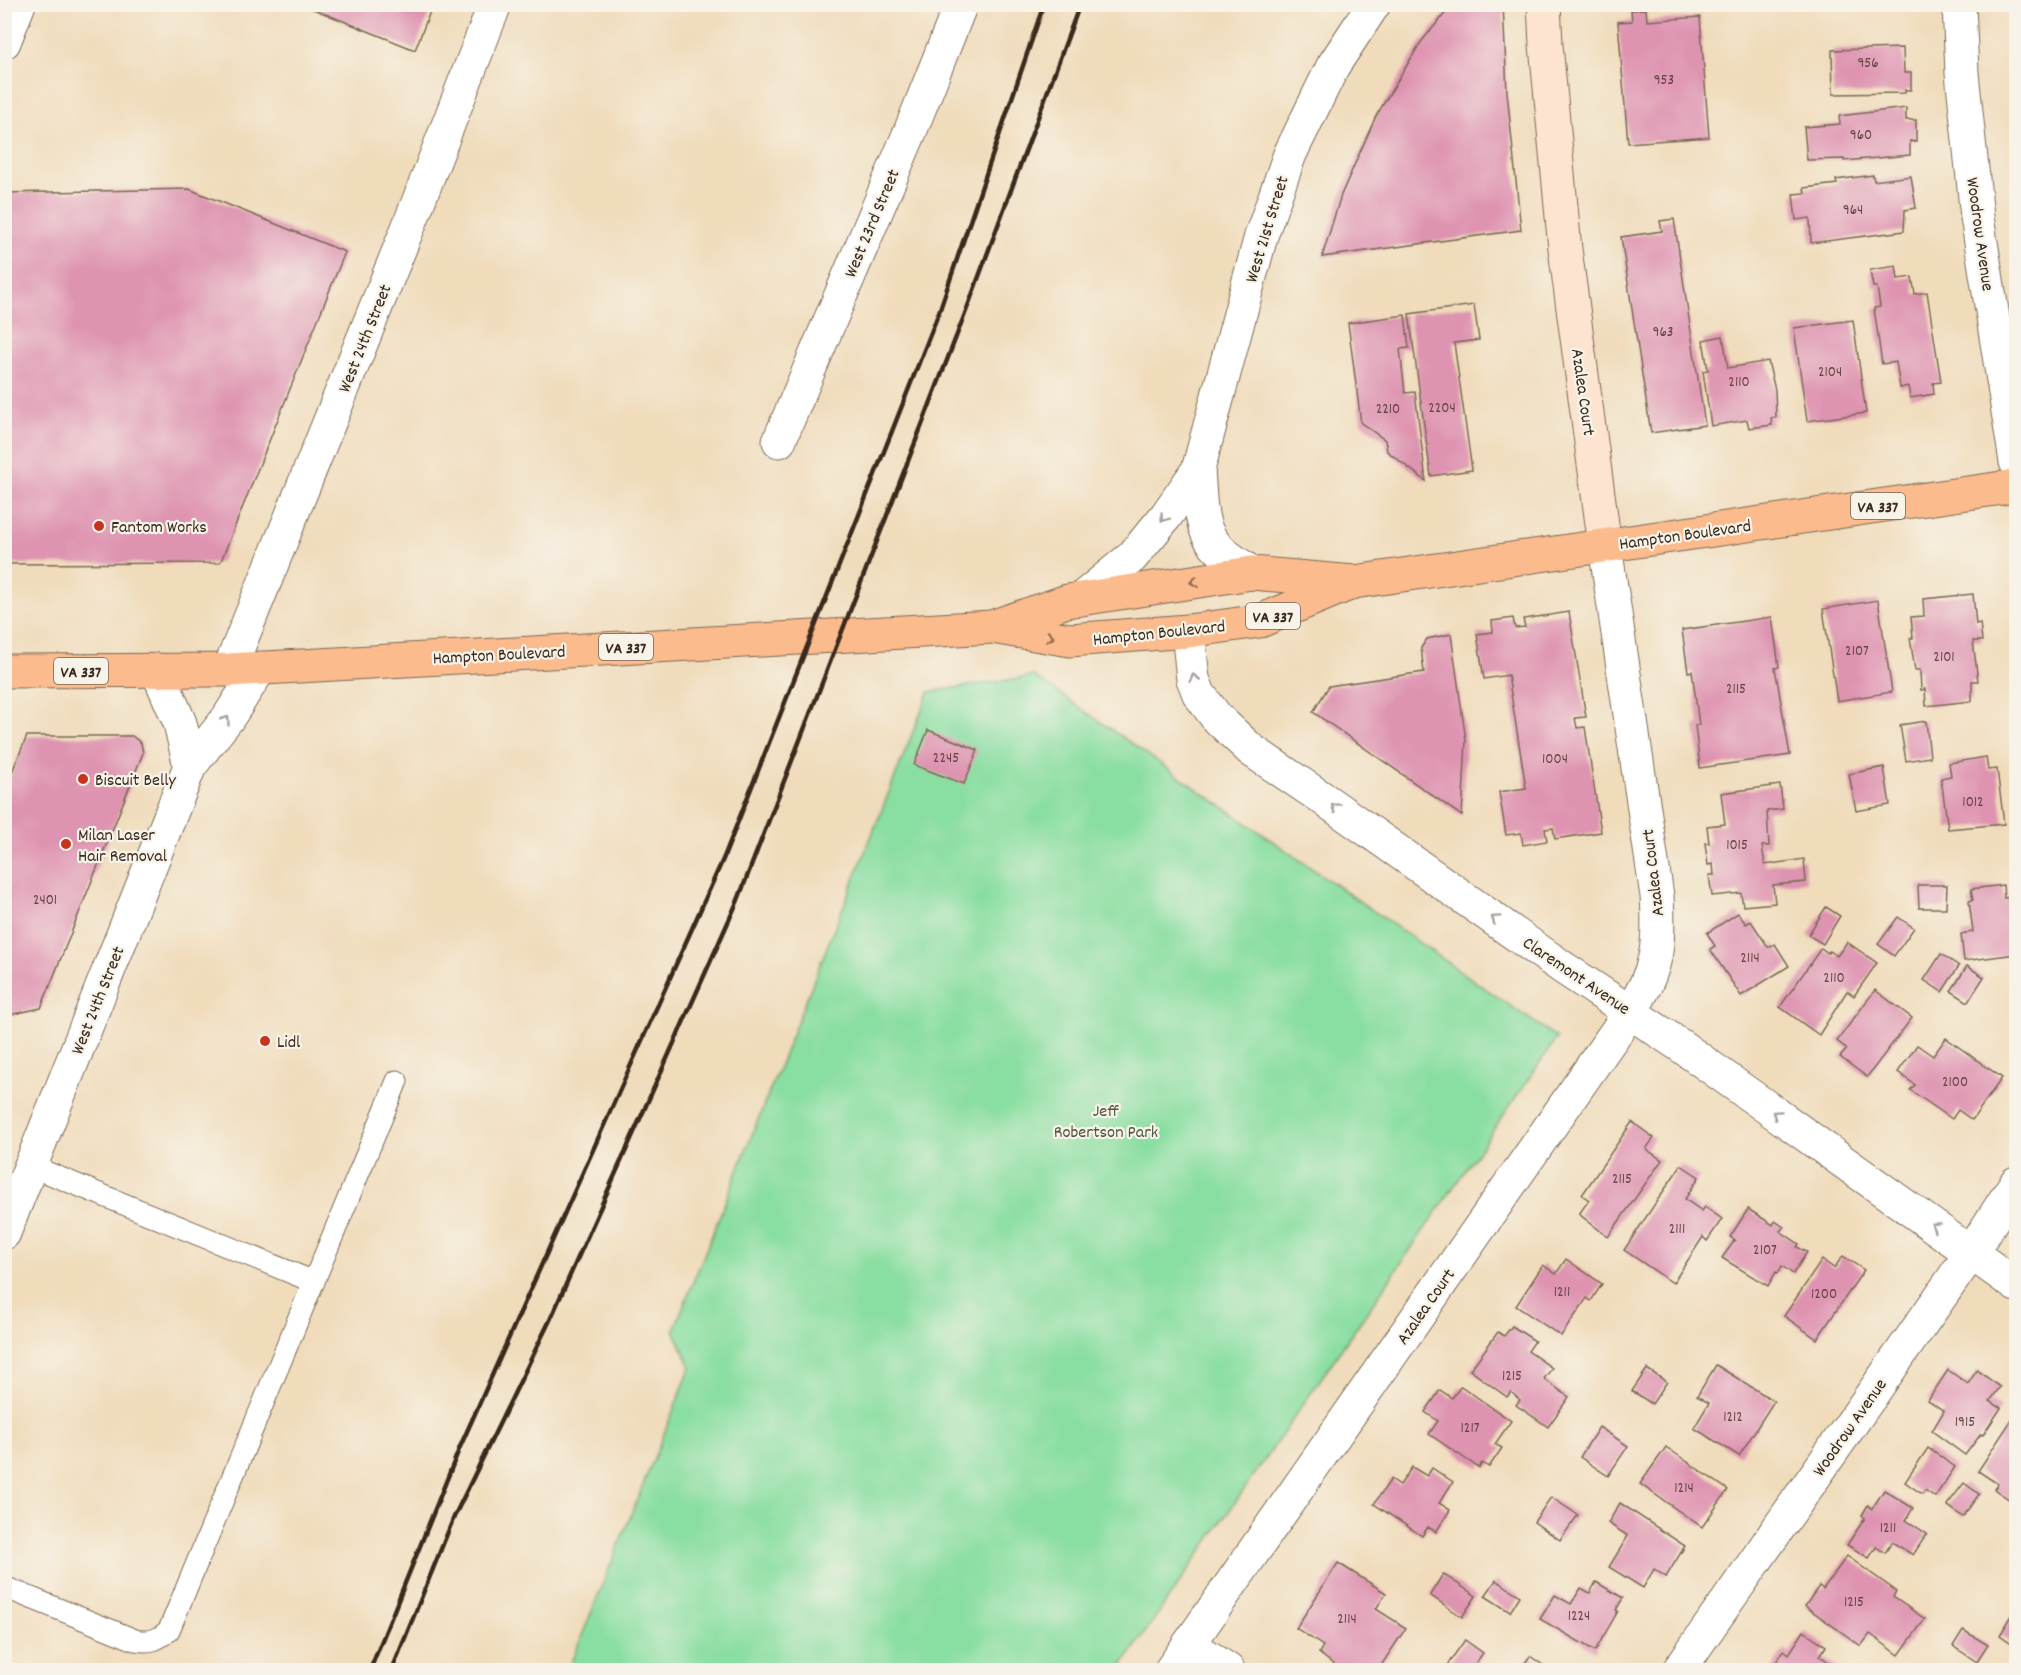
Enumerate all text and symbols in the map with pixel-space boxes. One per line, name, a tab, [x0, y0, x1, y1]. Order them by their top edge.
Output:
house number: 956	[1857, 53, 1879, 75]
house number: 953	[1654, 70, 1674, 92]
house number: 960	[1850, 125, 1872, 147]
street label: West 23rd Street	[839, 166, 907, 282]
street label: West 21st Street	[1240, 173, 1297, 286]
street label: Woodrow Avenue	[1958, 176, 1999, 293]
house number: 964	[1843, 200, 1863, 222]
street label: West 24th Street	[333, 281, 400, 397]
house number: 963	[1653, 322, 1673, 344]
street label: Azalea Court	[1563, 347, 1600, 438]
house number: 2104	[1818, 362, 1842, 384]
house number: 2110	[1728, 372, 1750, 394]
house number: 2204	[1428, 398, 1456, 420]
house number: 2210	[1376, 399, 1400, 421]
road number: VA 337	[1851, 493, 1905, 519]
one-way arrow	[1161, 512, 1172, 523]
street label: Hampton Boulevard	[1618, 515, 1753, 558]
place label: Fantom Works	[111, 516, 207, 541]
marker: Fantom Works	[92, 519, 106, 533]
one-way arrow	[1190, 575, 1199, 587]
road number: VA 337	[1246, 603, 1300, 629]
street label: Hampton Boulevard	[1092, 615, 1227, 654]
one-way arrow	[1044, 630, 1054, 643]
road number: VA 337	[599, 634, 653, 660]
street label: Hampton Boulevard	[432, 641, 566, 672]
house number: 2107	[1845, 641, 1869, 663]
house number: 2101	[1933, 647, 1955, 669]
road number: VA 337	[54, 658, 108, 684]
one-way arrow	[1189, 673, 1202, 683]
house number: 2115	[1726, 679, 1746, 701]
one-way arrow	[219, 715, 230, 726]
house number: 2245	[933, 748, 959, 770]
house number: 1004	[1542, 749, 1568, 771]
place label: Biscuit Belly	[95, 769, 176, 794]
marker: Biscuit Belly	[76, 772, 90, 786]
house number: 1012	[1962, 792, 1984, 814]
one-way arrow	[1331, 803, 1342, 814]
place label: Milan Laser Hair Removal	[78, 824, 168, 870]
street label: Azalea Court	[1637, 827, 1672, 918]
house number: 1015	[1726, 835, 1748, 857]
marker: Milan Laser Hair Removal	[59, 837, 73, 851]
house number: 2401	[33, 890, 57, 912]
one-way arrow	[1490, 915, 1501, 926]
street label: Claremont Avenue	[1517, 932, 1634, 1022]
street label: West 24th Street	[66, 943, 133, 1059]
house number: 2114	[1740, 948, 1760, 970]
house number: 2110	[1823, 968, 1845, 990]
place label: Lidl	[277, 1031, 301, 1056]
marker: Lidl	[258, 1034, 272, 1048]
house number: 2100	[1942, 1072, 1968, 1094]
park label: Jeff Robertson Park	[1054, 1100, 1158, 1146]
one-way arrow	[1771, 1110, 1782, 1121]
house number: 2115	[1612, 1169, 1632, 1191]
house number: 2111	[1669, 1219, 1685, 1241]
one-way arrow	[1930, 1223, 1941, 1234]
house number: 2107	[1753, 1240, 1777, 1262]
street label: Azalea Court	[1392, 1264, 1463, 1351]
house number: 1211	[1554, 1282, 1570, 1304]
house number: 1200	[1811, 1284, 1837, 1306]
house number: 1215	[1502, 1366, 1522, 1388]
street label: Woodrow Avenue	[1808, 1374, 1894, 1482]
house number: 1212	[1723, 1407, 1743, 1429]
house number: 1915	[1955, 1412, 1975, 1434]
house number: 1217	[1461, 1418, 1480, 1440]
house number: 1214	[1674, 1478, 1694, 1500]
house number: 1211	[1880, 1518, 1896, 1540]
house number: 1215	[1844, 1592, 1864, 1614]
house number: 1224	[1568, 1606, 1590, 1628]
house number: 2114	[1337, 1609, 1357, 1631]

